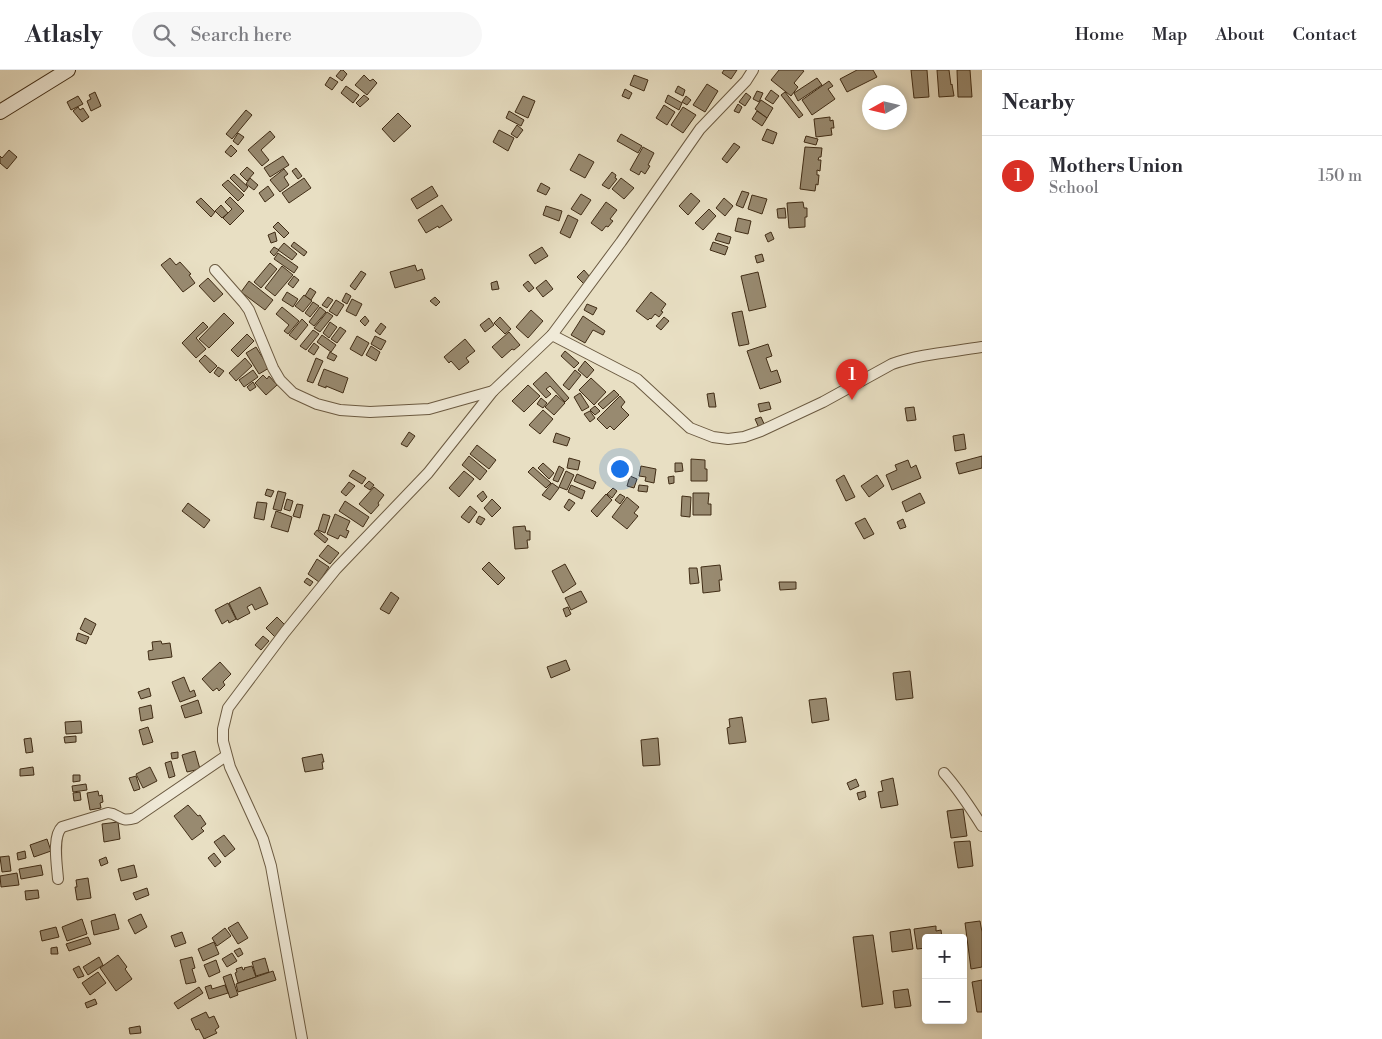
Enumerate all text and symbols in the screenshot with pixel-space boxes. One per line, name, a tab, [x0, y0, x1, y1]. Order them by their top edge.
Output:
search box	[132, 12, 482, 57]
text: Atlasly	[25, 20, 102, 50]
icon: search	[150, 21, 178, 49]
text: Search here	[190, 23, 292, 47]
text: Home	[1075, 23, 1124, 46]
text: Map	[1152, 23, 1188, 46]
text: About	[1216, 23, 1265, 46]
text: Contact	[1293, 23, 1357, 46]
north arrow	[862, 85, 907, 130]
text: Nearby	[1002, 90, 1075, 116]
text: Mothers Union	[1049, 154, 1183, 178]
text: 1	[1014, 166, 1022, 186]
text: 150 m	[1318, 166, 1362, 186]
text: School	[1049, 178, 1098, 198]
pin: 1	[836, 359, 868, 400]
your location	[607, 456, 633, 482]
map controls	[922, 934, 967, 1024]
button: +	[922, 934, 967, 979]
button: −	[922, 979, 967, 1024]

